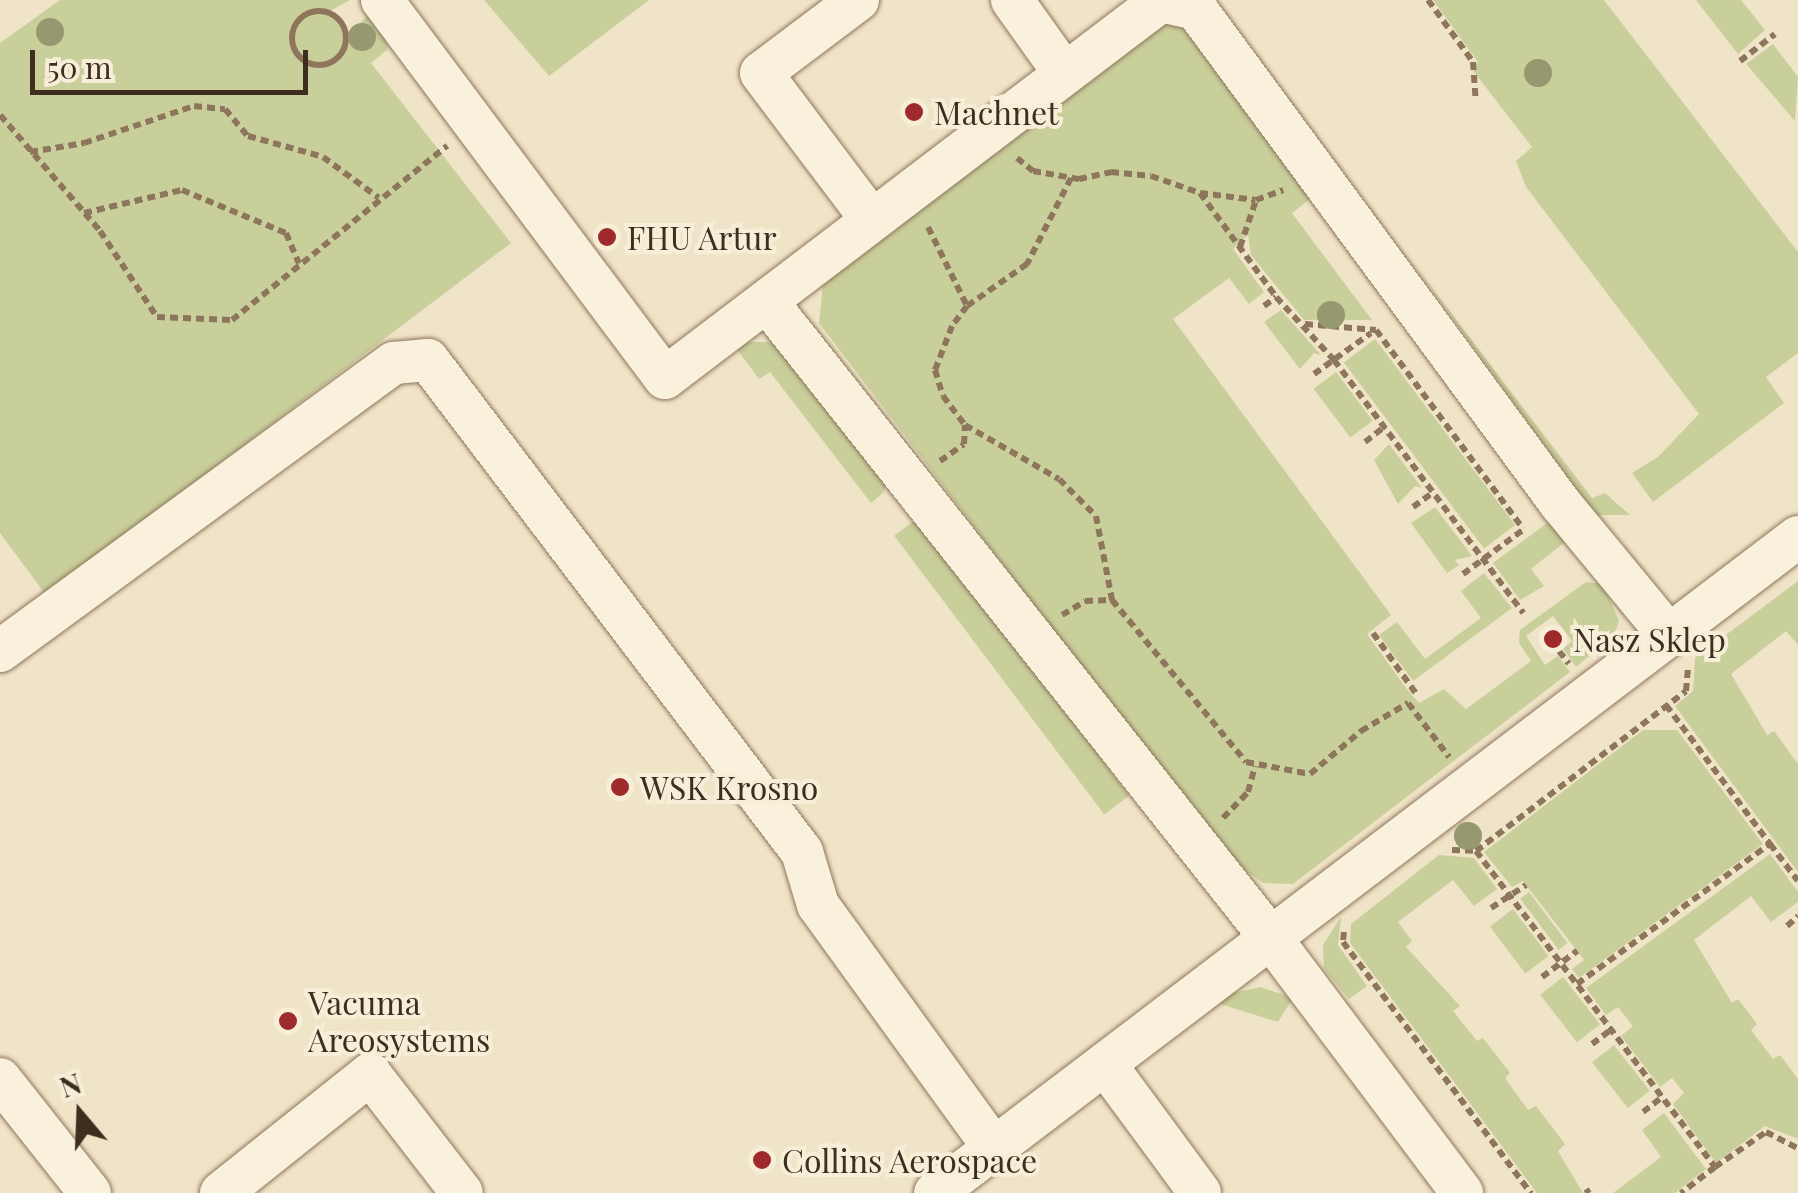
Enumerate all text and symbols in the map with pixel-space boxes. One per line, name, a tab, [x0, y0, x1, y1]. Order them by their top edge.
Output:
scale bar	[35, 30, 312, 92]
text: 50 m	[47, 47, 112, 87]
place label: Machnet	[934, 93, 1059, 131]
marker: Machnet	[903, 101, 925, 123]
place label: FHU Artur	[627, 218, 778, 256]
marker: FHU Artur	[596, 226, 618, 248]
place label: Nasz Sklep	[1573, 620, 1726, 658]
marker: Nasz Sklep	[1542, 628, 1564, 650]
place label: WSK Krosno	[640, 768, 818, 806]
marker: WSK Krosno	[609, 776, 631, 798]
place label: Vacuma Areosystems	[308, 984, 490, 1059]
marker: Vacuma Areosystems	[277, 1010, 299, 1032]
north arrow	[30, 1063, 130, 1163]
text: N	[54, 1063, 86, 1105]
place label: Collins Aerospace	[782, 1141, 1038, 1179]
marker: Collins Aerospace	[751, 1149, 773, 1171]

